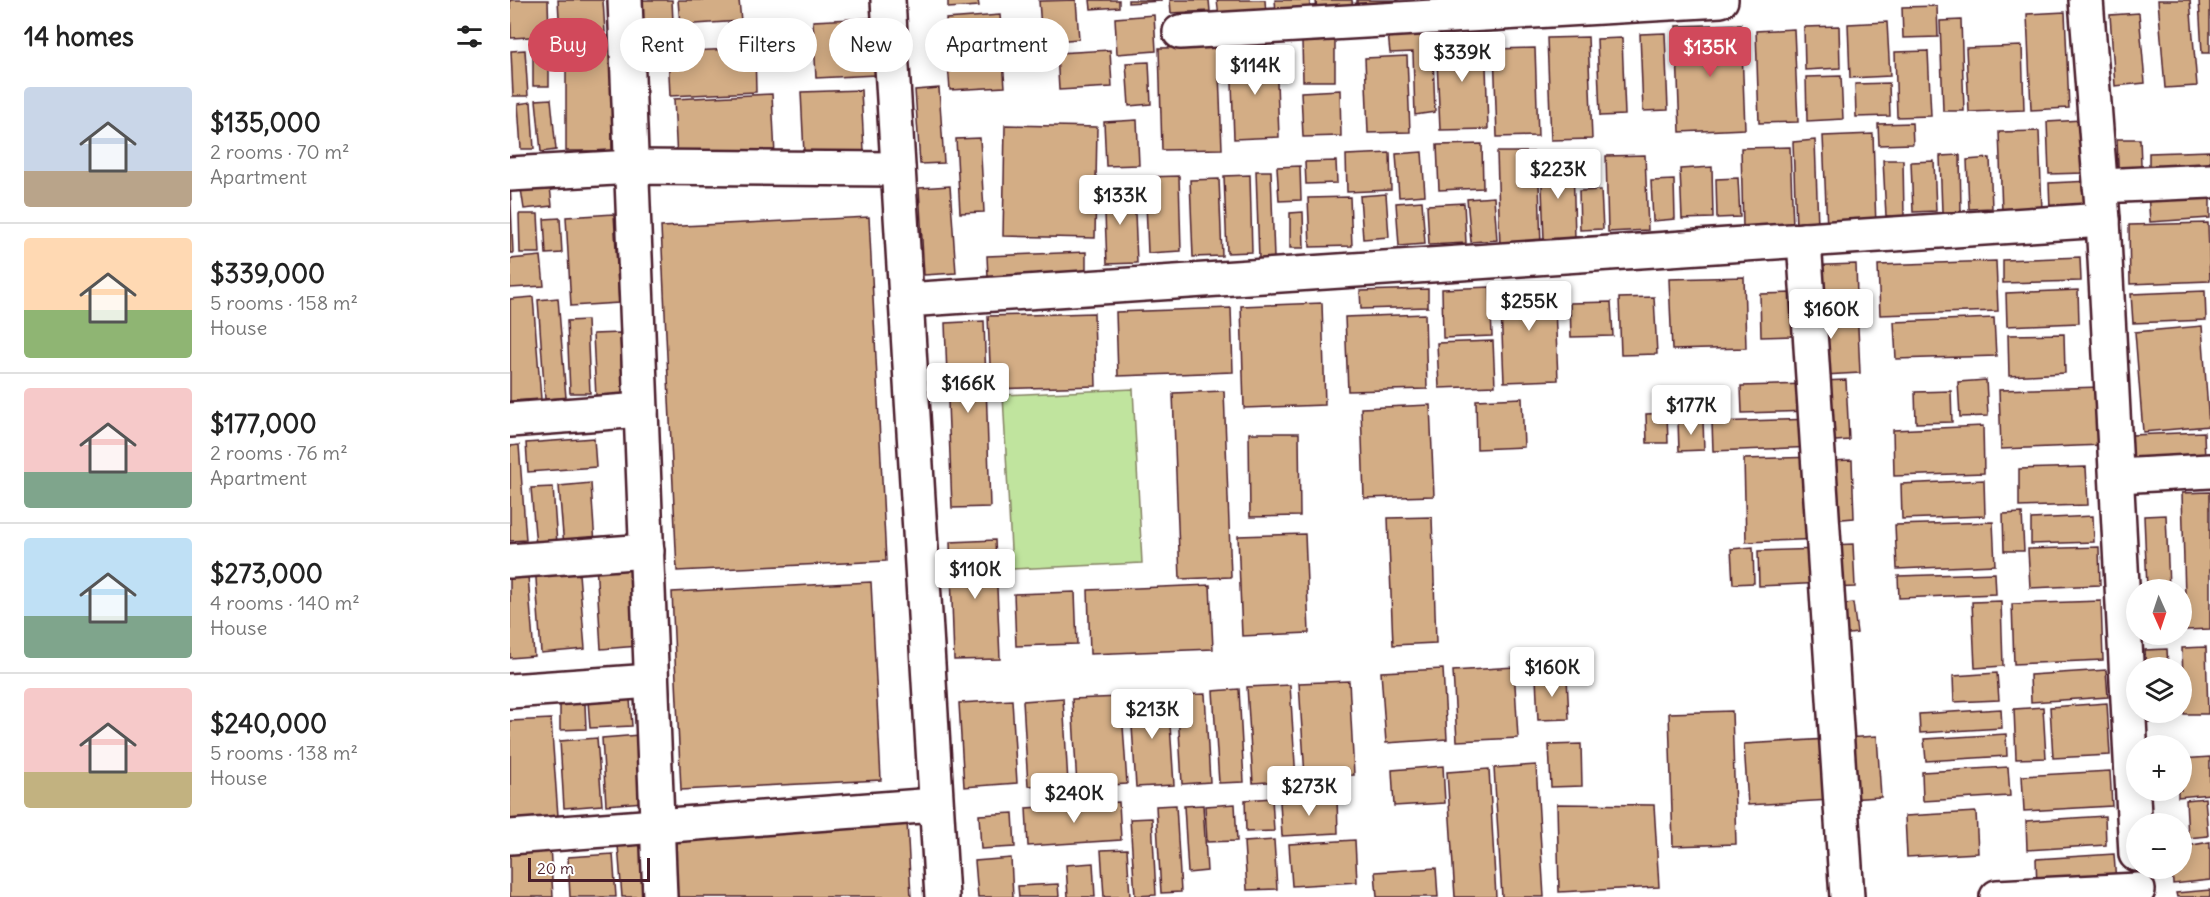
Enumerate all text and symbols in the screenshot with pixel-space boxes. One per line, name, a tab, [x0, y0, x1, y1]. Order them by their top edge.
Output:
chip: Buy	[528, 18, 608, 72]
chip: Rent	[620, 18, 705, 72]
chip: Filters	[717, 18, 817, 72]
chip: New	[829, 18, 913, 72]
chip: Apartment	[925, 18, 1069, 72]
text: 14 homes	[24, 20, 134, 53]
icon: filters	[453, 20, 486, 53]
pin: $135K	[1668, 27, 1752, 78]
pin: $339K	[1420, 32, 1504, 83]
text: $135K	[1683, 34, 1737, 59]
text: $339K	[1433, 39, 1491, 64]
pin: $114K	[1213, 45, 1297, 96]
text: $114K	[1230, 52, 1280, 77]
text: $135,000	[210, 106, 321, 139]
icon: home	[72, 111, 144, 183]
text: 2 rooms · 70 m²	[210, 139, 350, 164]
pin: $223K	[1516, 149, 1600, 200]
text: $223K	[1530, 156, 1586, 181]
text: Apartment	[210, 164, 307, 189]
pin: $133K	[1078, 175, 1162, 226]
text: $133K	[1093, 182, 1147, 207]
text: $339,000	[210, 257, 325, 290]
icon: home	[72, 262, 144, 334]
pin: $255K	[1487, 281, 1571, 332]
text: $255K	[1500, 288, 1558, 313]
pin: $160K	[1789, 289, 1873, 340]
text: 5 rooms · 158 m²	[210, 290, 358, 315]
text: $160K	[1803, 296, 1859, 321]
text: House	[210, 315, 267, 340]
pin: $166K	[926, 363, 1010, 414]
text: $166K	[941, 370, 995, 395]
pin: $177K	[1649, 385, 1733, 436]
text: $177K	[1666, 392, 1716, 417]
text: $177,000	[210, 407, 317, 440]
icon: home	[72, 412, 144, 484]
text: 2 rooms · 76 m²	[210, 440, 348, 465]
text: Apartment	[210, 465, 307, 490]
pin: $110K	[933, 549, 1017, 600]
text: $110K	[949, 556, 1001, 581]
text: $273,000	[210, 557, 323, 590]
icon: home	[72, 562, 144, 634]
north arrow	[2126, 579, 2192, 645]
map controls	[2126, 579, 2192, 879]
text: 4 rooms · 140 m²	[210, 590, 360, 615]
text: House	[210, 615, 267, 640]
pin: $160K	[1510, 647, 1594, 698]
text: $160K	[1524, 654, 1580, 679]
button: layers	[2126, 657, 2192, 723]
pin: $213K	[1110, 689, 1194, 740]
text: $213K	[1125, 696, 1179, 721]
text: $240,000	[210, 707, 327, 740]
icon: home	[72, 712, 144, 784]
button: +	[2126, 735, 2192, 801]
text: 5 rooms · 138 m²	[210, 740, 358, 765]
text: House	[210, 765, 267, 790]
pin: $273K	[1267, 766, 1351, 817]
pin: $240K	[1032, 773, 1116, 824]
text: $273K	[1281, 773, 1337, 798]
text: $240K	[1045, 780, 1103, 805]
button: −	[2126, 813, 2192, 879]
scale bar	[528, 855, 650, 882]
text: 20 m	[537, 858, 574, 878]

